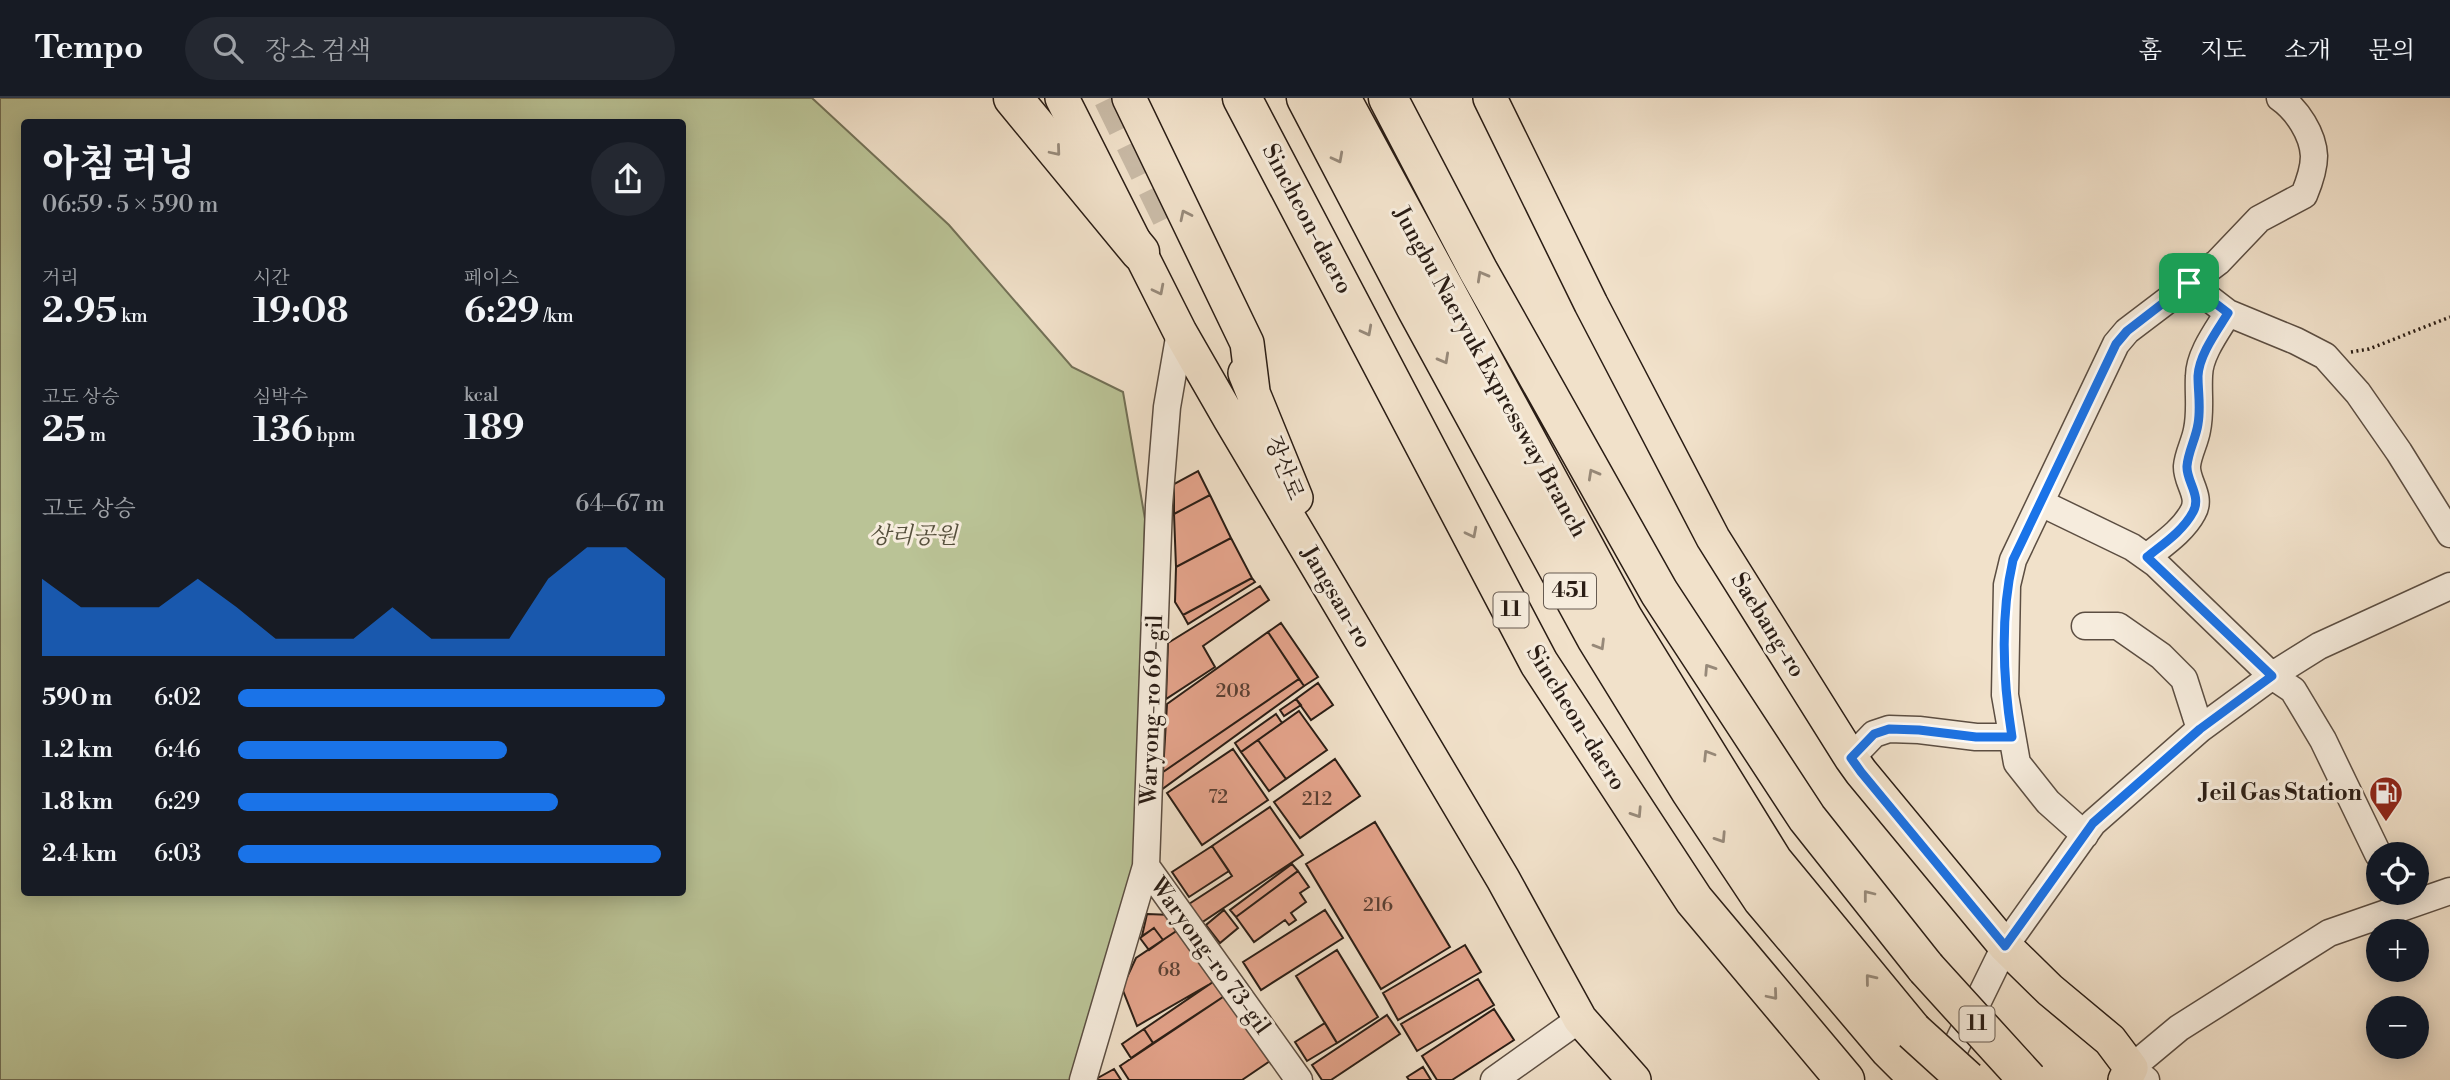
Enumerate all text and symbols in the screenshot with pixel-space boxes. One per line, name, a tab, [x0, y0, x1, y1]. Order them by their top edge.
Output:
search box	[185, 17, 675, 80]
text: Tempo	[35, 28, 143, 69]
icon: search	[209, 29, 247, 67]
text: 장소 검색	[265, 35, 371, 67]
text: 홈	[2139, 36, 2162, 66]
text: 지도	[2200, 36, 2246, 66]
text: 소개	[2284, 36, 2331, 66]
text: 문의	[2369, 36, 2415, 66]
street label: Sincheon-daero	[1256, 139, 1358, 299]
text: 아침 러닝	[42, 141, 195, 188]
button: share	[591, 142, 665, 216]
one-way arrow	[1048, 143, 1061, 155]
one-way arrow	[1329, 151, 1343, 164]
text: 06:59 · 5 × 590 m	[42, 191, 218, 219]
street label: Jungbu Naeryuk Expressway Branch	[1387, 201, 1593, 543]
one-way arrow	[1180, 210, 1194, 222]
pin	[2159, 253, 2219, 313]
icon: arrive	[2170, 264, 2208, 302]
text: 거리	[42, 266, 79, 290]
text: 시간	[253, 266, 290, 290]
text: 페이스	[464, 266, 519, 290]
one-way arrow	[1476, 270, 1490, 283]
one-way arrow	[1151, 283, 1165, 295]
text: 2.95	[42, 290, 117, 333]
text: 19:08	[253, 290, 349, 333]
text: 6:29	[464, 290, 540, 333]
text: km	[117, 304, 148, 328]
text: /km	[540, 304, 574, 328]
one-way arrow	[1358, 324, 1372, 336]
one-way arrow	[1436, 352, 1449, 365]
text: kcal	[464, 383, 498, 407]
text: 고도 상승	[42, 385, 119, 409]
text: 심박수	[253, 385, 308, 409]
text: 189	[464, 407, 525, 450]
text: 25	[42, 409, 86, 452]
text: 136	[253, 409, 313, 452]
text: m	[86, 423, 106, 447]
text: bpm	[313, 423, 355, 447]
street label: 장산로	[1259, 432, 1309, 504]
one-way arrow	[1588, 469, 1601, 481]
text: 64–67 m	[575, 490, 665, 518]
text: 고도 상승	[42, 495, 136, 523]
park label: 상리공원	[869, 522, 959, 550]
one-way arrow	[1463, 526, 1477, 538]
street label: Jangsan-ro	[1294, 540, 1377, 653]
street label: Saebang-ro	[1725, 567, 1811, 683]
road number: 451	[1544, 574, 1596, 608]
road number: 11	[1494, 592, 1528, 628]
street label: Waryong-ro 69-gil	[1135, 614, 1169, 807]
one-way arrow	[1592, 637, 1605, 650]
street label: Sincheon-daero	[1520, 640, 1632, 796]
one-way arrow	[1705, 664, 1718, 677]
house number: 208	[1215, 679, 1251, 703]
text: 590 m	[42, 684, 112, 712]
text: 6:02	[154, 684, 201, 712]
text: 1.2 km	[42, 736, 113, 764]
text: 6:46	[154, 736, 201, 764]
one-way arrow	[1703, 750, 1716, 763]
fuel station icon: Jeil Gas Station	[2367, 774, 2405, 823]
place label: Jeil Gas Station	[2197, 779, 2362, 807]
house number: 72	[1208, 785, 1228, 809]
house number: 212	[1302, 787, 1332, 811]
text: 1.8 km	[42, 788, 113, 816]
text: 6:29	[154, 788, 200, 816]
one-way arrow	[1628, 805, 1641, 818]
one-way arrow	[1713, 830, 1725, 843]
text: 2.4 km	[42, 840, 117, 868]
text: 6:03	[154, 840, 201, 868]
map controls	[2366, 842, 2429, 1059]
button: locate	[2366, 842, 2429, 905]
street label: Waryong-ro 73-gil	[1143, 871, 1276, 1040]
one-way arrow	[1864, 891, 1877, 903]
house number: 216	[1363, 893, 1393, 917]
button: +	[2366, 919, 2429, 982]
house number: 68	[1157, 958, 1181, 982]
one-way arrow	[1865, 974, 1878, 986]
one-way arrow	[1765, 986, 1777, 999]
button: −	[2366, 996, 2429, 1059]
road number: 11	[1960, 1006, 1994, 1042]

